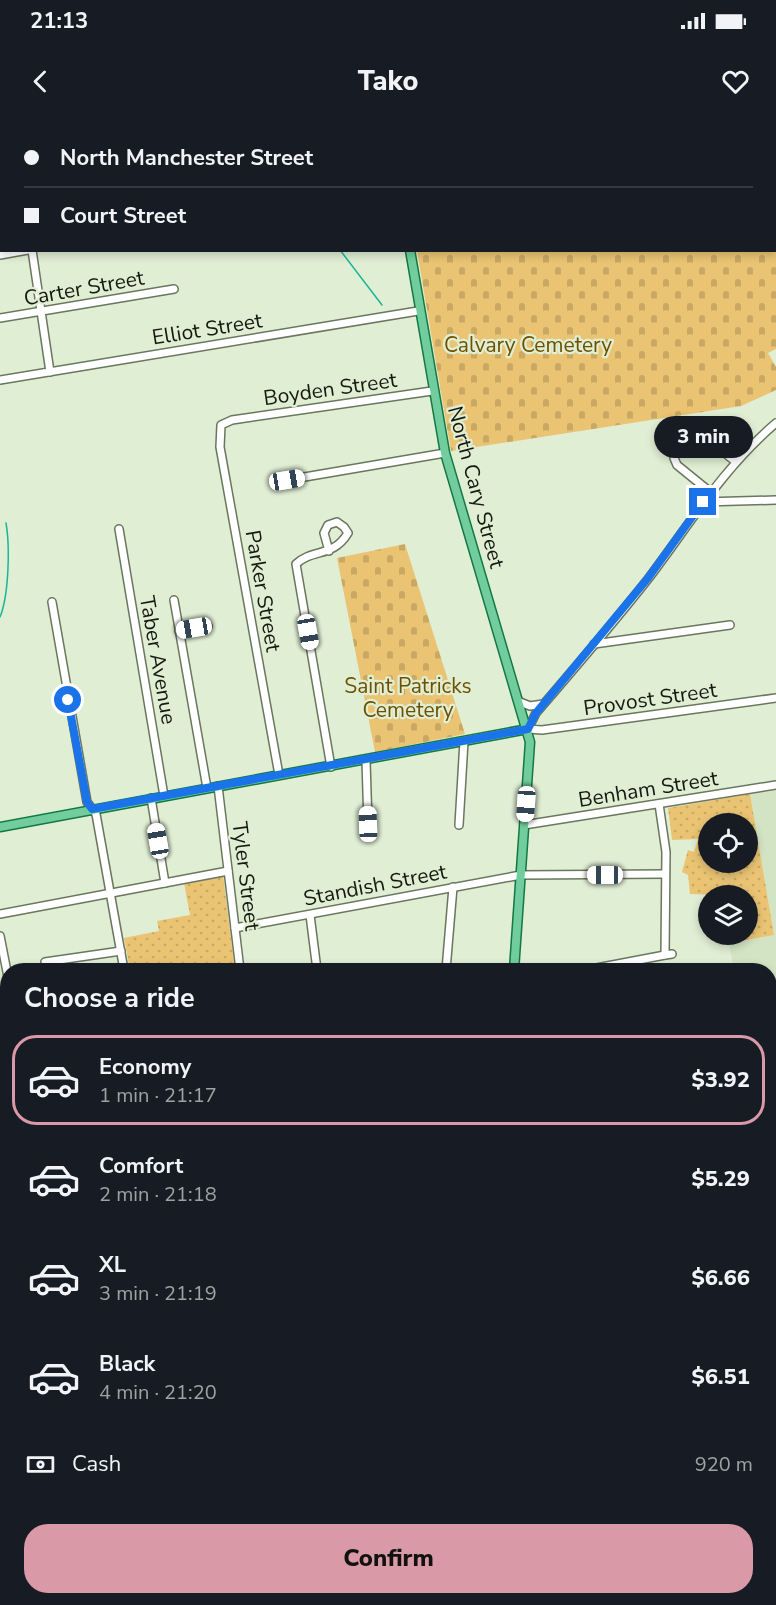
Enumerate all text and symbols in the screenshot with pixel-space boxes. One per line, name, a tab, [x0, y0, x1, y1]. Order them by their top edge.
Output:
text: 21:13	[30, 6, 88, 36]
text: Tako	[358, 63, 418, 100]
icon: back	[24, 65, 57, 98]
icon: heart	[719, 65, 752, 98]
text: North Manchester Street	[60, 143, 313, 173]
text: Court Street	[60, 201, 186, 231]
street label: Carter Street	[22, 264, 147, 312]
street label: Elliot Street	[150, 306, 265, 352]
park label: Calvary Cemetery	[444, 331, 612, 359]
street label: Boyden Street	[262, 366, 399, 412]
street label: North Cary Street	[441, 403, 511, 572]
callout: 3 min	[654, 415, 752, 457]
text: 3 min	[677, 423, 730, 450]
car	[268, 468, 306, 492]
route end	[689, 488, 716, 515]
street label: Parker Street	[239, 528, 288, 655]
street label: Taber Avenue	[133, 594, 183, 726]
car	[296, 613, 320, 651]
car	[175, 616, 213, 640]
park label: Saint Patricks Cemetery	[344, 672, 472, 724]
street label: Provost Street	[582, 676, 719, 722]
route start	[54, 686, 81, 713]
street label: Benham Street	[576, 764, 720, 814]
car	[516, 785, 536, 823]
car	[358, 806, 378, 842]
map controls	[698, 813, 758, 945]
button: locate	[698, 813, 758, 873]
street label: Tyler Street	[225, 820, 267, 933]
car	[146, 822, 170, 860]
street label: Standish Street	[301, 857, 450, 913]
car	[587, 866, 623, 884]
button: layers	[698, 885, 758, 945]
text: Choose a ride	[24, 980, 195, 1017]
text: Economy	[99, 1052, 191, 1082]
icon: car	[27, 1053, 81, 1107]
text: $3.92	[691, 1065, 750, 1095]
text: 1 min · 21:17	[99, 1082, 217, 1109]
text: Comfort	[99, 1151, 183, 1181]
icon: car	[27, 1152, 81, 1206]
text: $5.29	[691, 1164, 750, 1194]
text: 2 min · 21:18	[99, 1181, 217, 1208]
text: XL	[99, 1250, 126, 1280]
icon: car	[27, 1251, 81, 1305]
text: $6.66	[691, 1263, 750, 1293]
text: 3 min · 21:19	[99, 1280, 217, 1307]
text: Black	[99, 1349, 155, 1379]
icon: car	[27, 1350, 81, 1404]
text: $6.51	[691, 1362, 750, 1392]
text: 4 min · 21:20	[99, 1379, 217, 1406]
icon: cash	[24, 1448, 57, 1481]
text: Cash	[72, 1449, 121, 1479]
text: 920 m	[695, 1451, 753, 1478]
button: Confirm	[24, 1524, 753, 1593]

